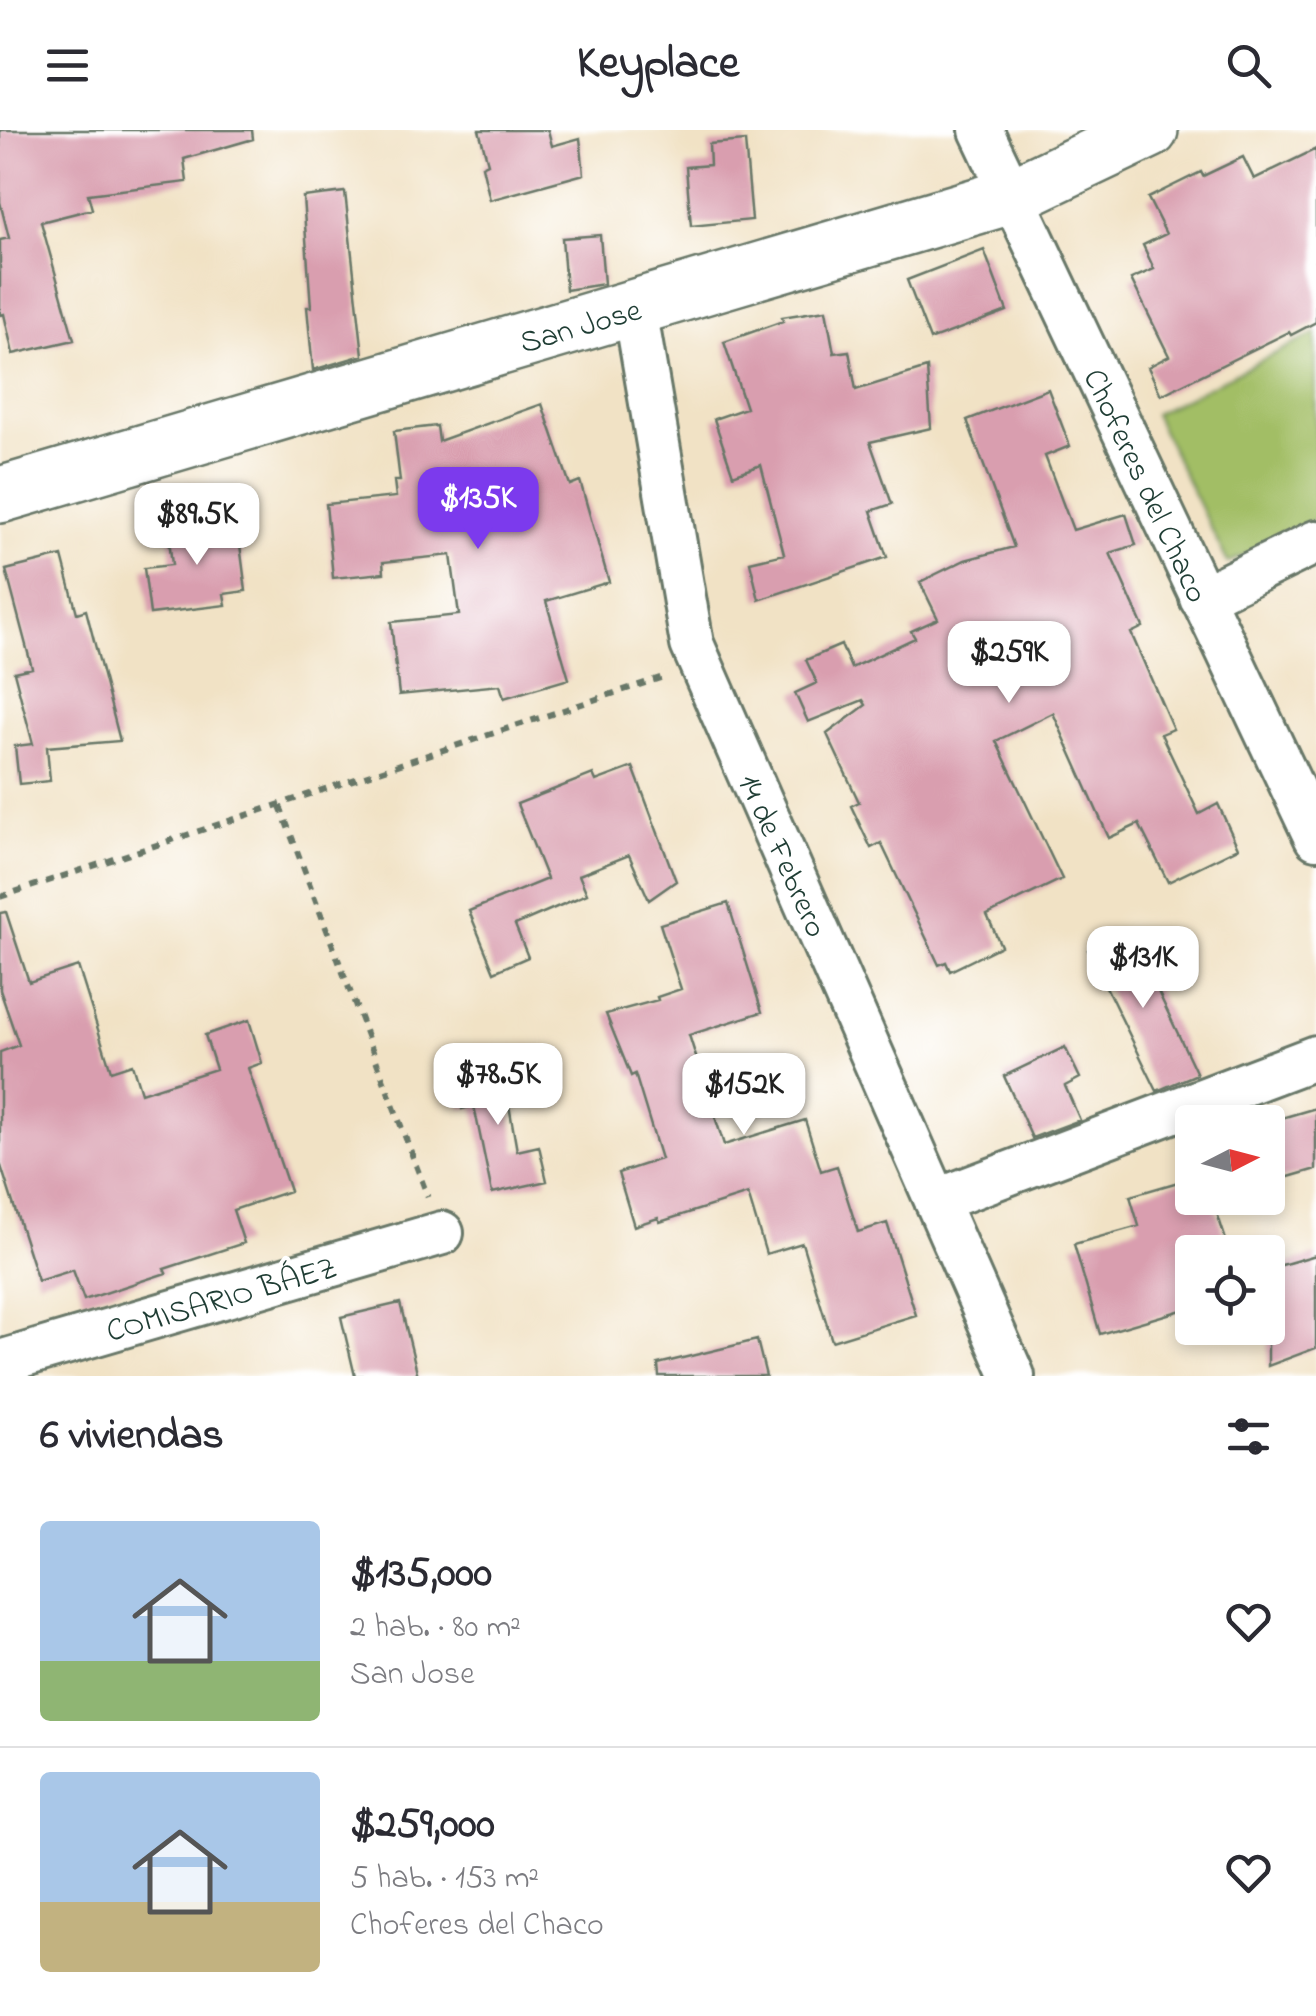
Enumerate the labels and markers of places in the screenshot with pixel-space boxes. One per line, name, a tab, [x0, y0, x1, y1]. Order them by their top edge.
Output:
pin: $135K	[408, 467, 548, 552]
pin: $89.5K	[116, 483, 278, 568]
pin: $259K	[939, 621, 1079, 706]
pin: $131K	[1073, 926, 1213, 1011]
pin: $78.5K	[417, 1043, 579, 1128]
pin: $152K	[674, 1053, 814, 1138]

